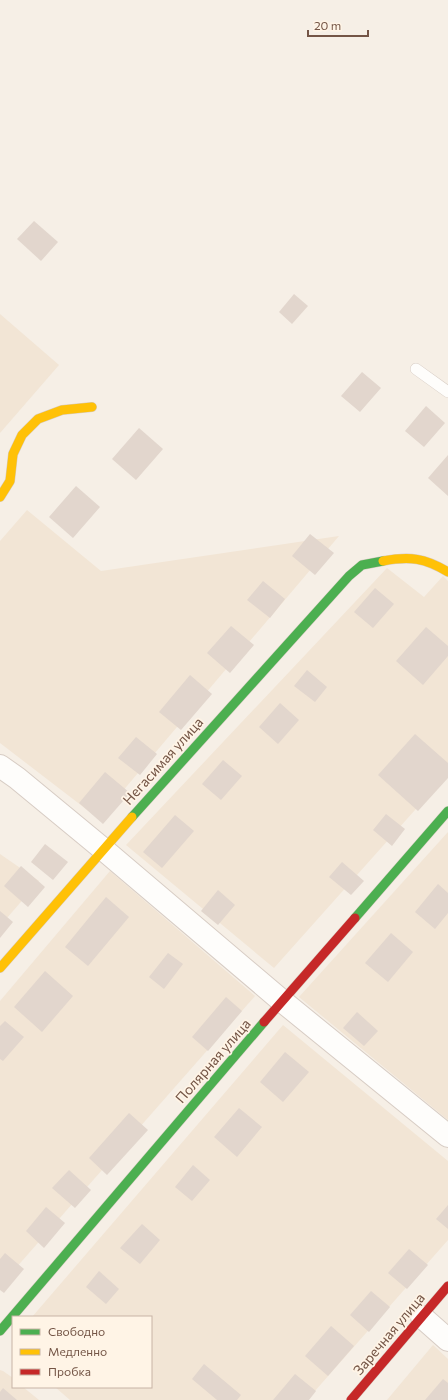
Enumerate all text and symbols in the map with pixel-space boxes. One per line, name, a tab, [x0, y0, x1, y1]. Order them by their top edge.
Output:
scale bar	[308, 12, 368, 38]
text: 20 m	[314, 18, 341, 32]
street label: Негасимая улица	[119, 713, 206, 808]
street label: Полярная улица	[171, 1015, 254, 1106]
street label: Заречная улица	[349, 1289, 428, 1378]
legend	[12, 1316, 152, 1388]
text: Свободно	[48, 1324, 105, 1338]
text: Медленно	[48, 1344, 107, 1358]
text: Пробка	[48, 1364, 91, 1378]

